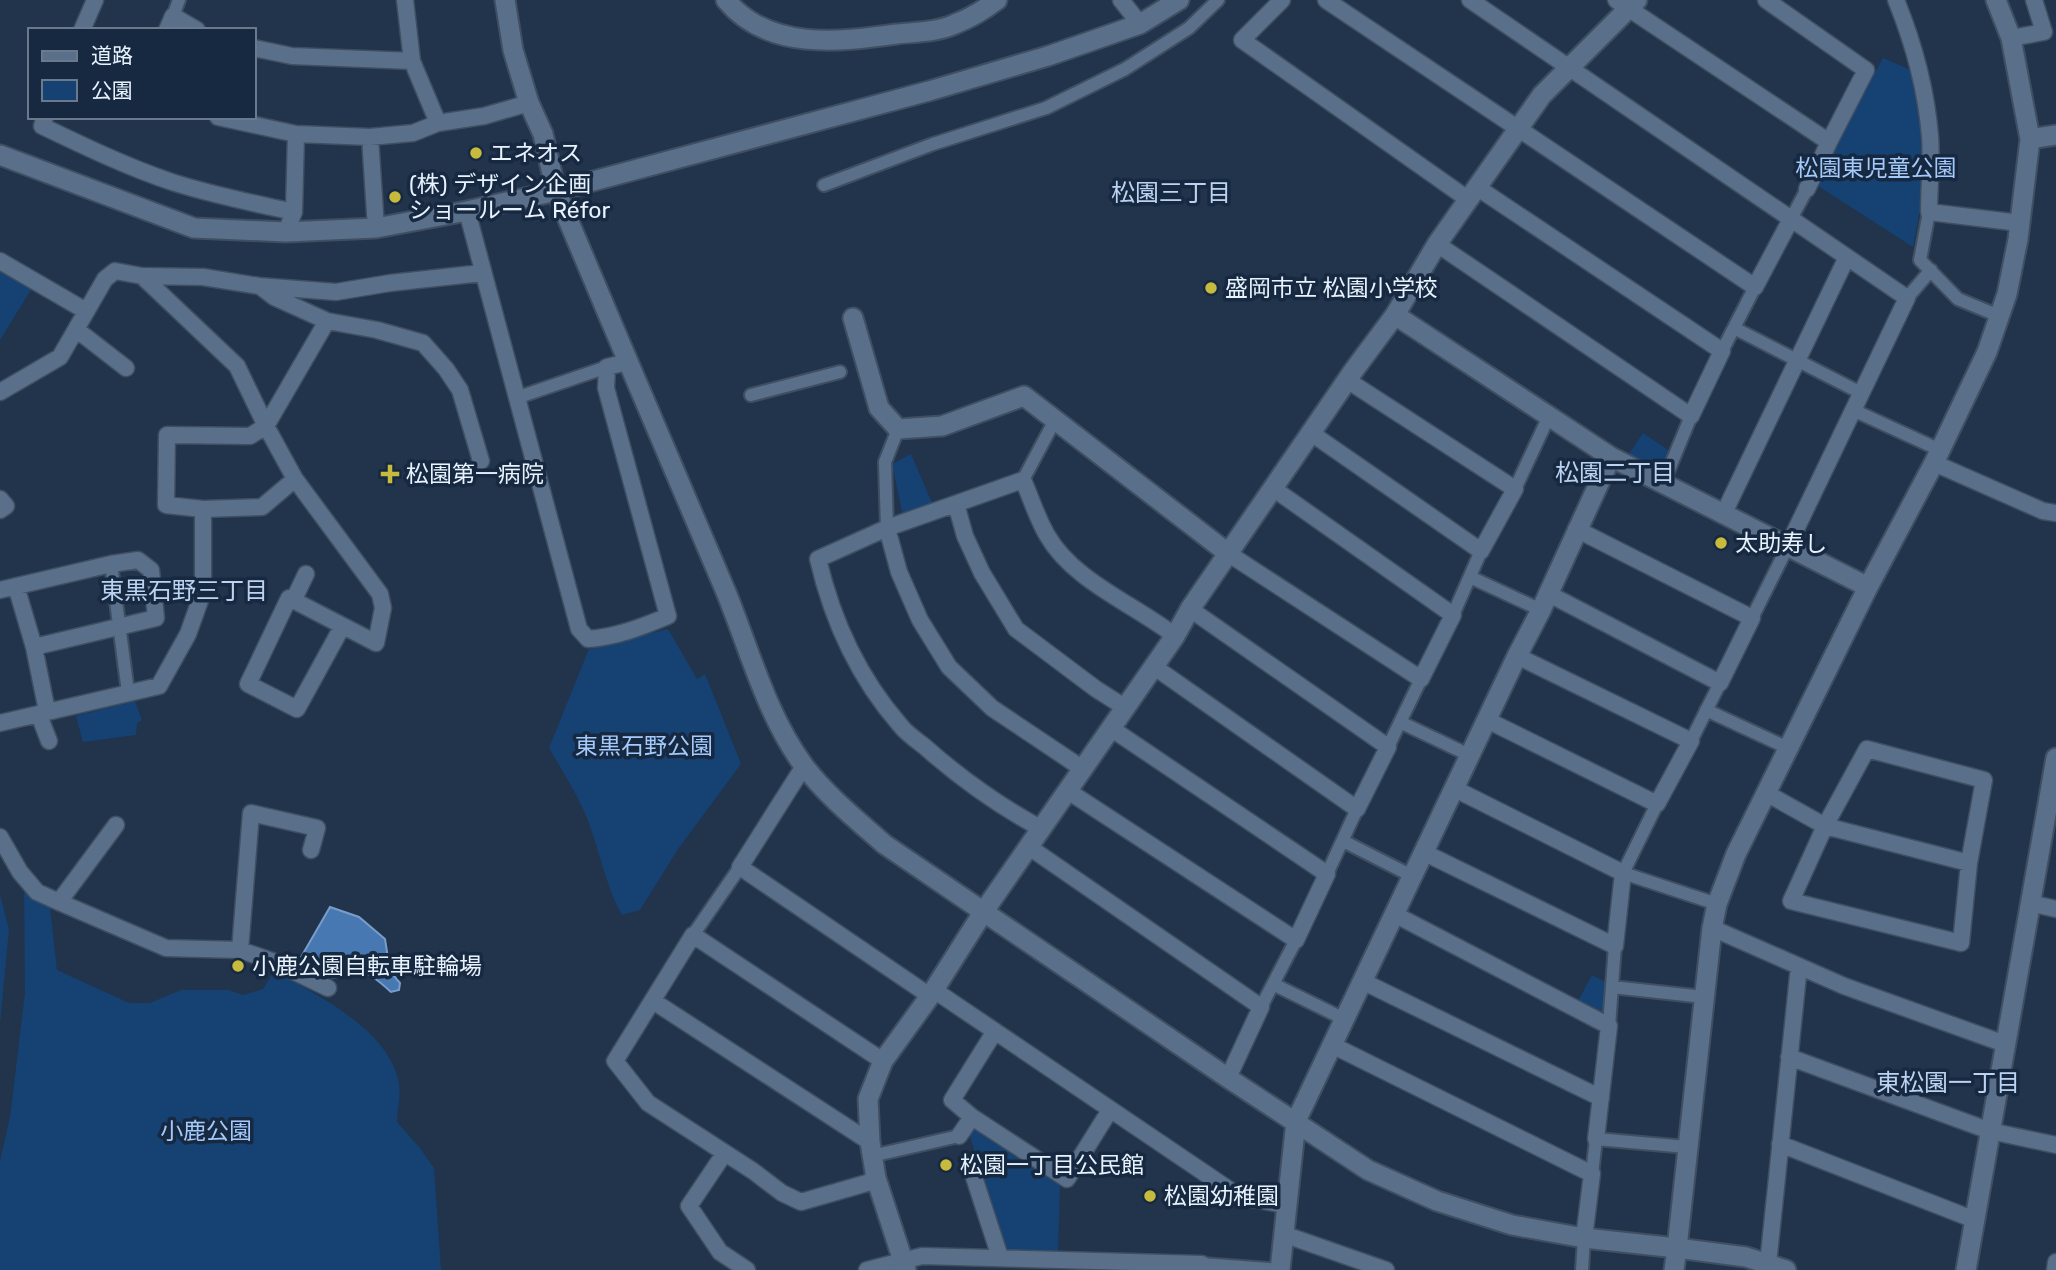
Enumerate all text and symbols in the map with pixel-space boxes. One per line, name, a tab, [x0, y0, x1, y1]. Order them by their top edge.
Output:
legend	[28, 28, 256, 119]
text: 道路	[91, 43, 133, 68]
text: 公園	[91, 78, 133, 103]
place label: エネオス	[490, 139, 582, 167]
marker: エネオス	[468, 145, 484, 161]
park label: 松園東児童公園	[1796, 154, 1957, 182]
place label: (株) デザイン企画 ショールーム Réfor	[409, 170, 610, 224]
district label: 松園三丁目	[1111, 179, 1231, 207]
marker: (株) デザイン企画 ショールーム Réfor	[387, 189, 403, 205]
place label: 盛岡市立 松園小学校	[1225, 274, 1438, 302]
marker: 盛岡市立 松園小学校	[1203, 280, 1219, 296]
district label: 松園二丁目	[1555, 459, 1675, 487]
place label: 松園第一病院	[406, 460, 544, 488]
marker: 松園第一病院	[380, 464, 400, 484]
place label: 太助寿し	[1735, 529, 1827, 557]
marker: 太助寿し	[1713, 535, 1729, 551]
district label: 東黒石野三丁目	[100, 577, 268, 605]
park label: 東黒石野公園	[575, 732, 713, 760]
place label: 小鹿公園自転車駐輪場	[252, 952, 482, 980]
marker: 小鹿公園自転車駐輪場	[230, 958, 246, 974]
district label: 東松園一丁目	[1876, 1069, 2020, 1097]
park label: 小鹿公園	[160, 1117, 252, 1145]
place label: 松園一丁目公民館	[960, 1151, 1144, 1179]
marker: 松園一丁目公民館	[938, 1157, 954, 1173]
place label: 松園幼稚園	[1164, 1182, 1279, 1210]
marker: 松園幼稚園	[1142, 1188, 1158, 1204]

